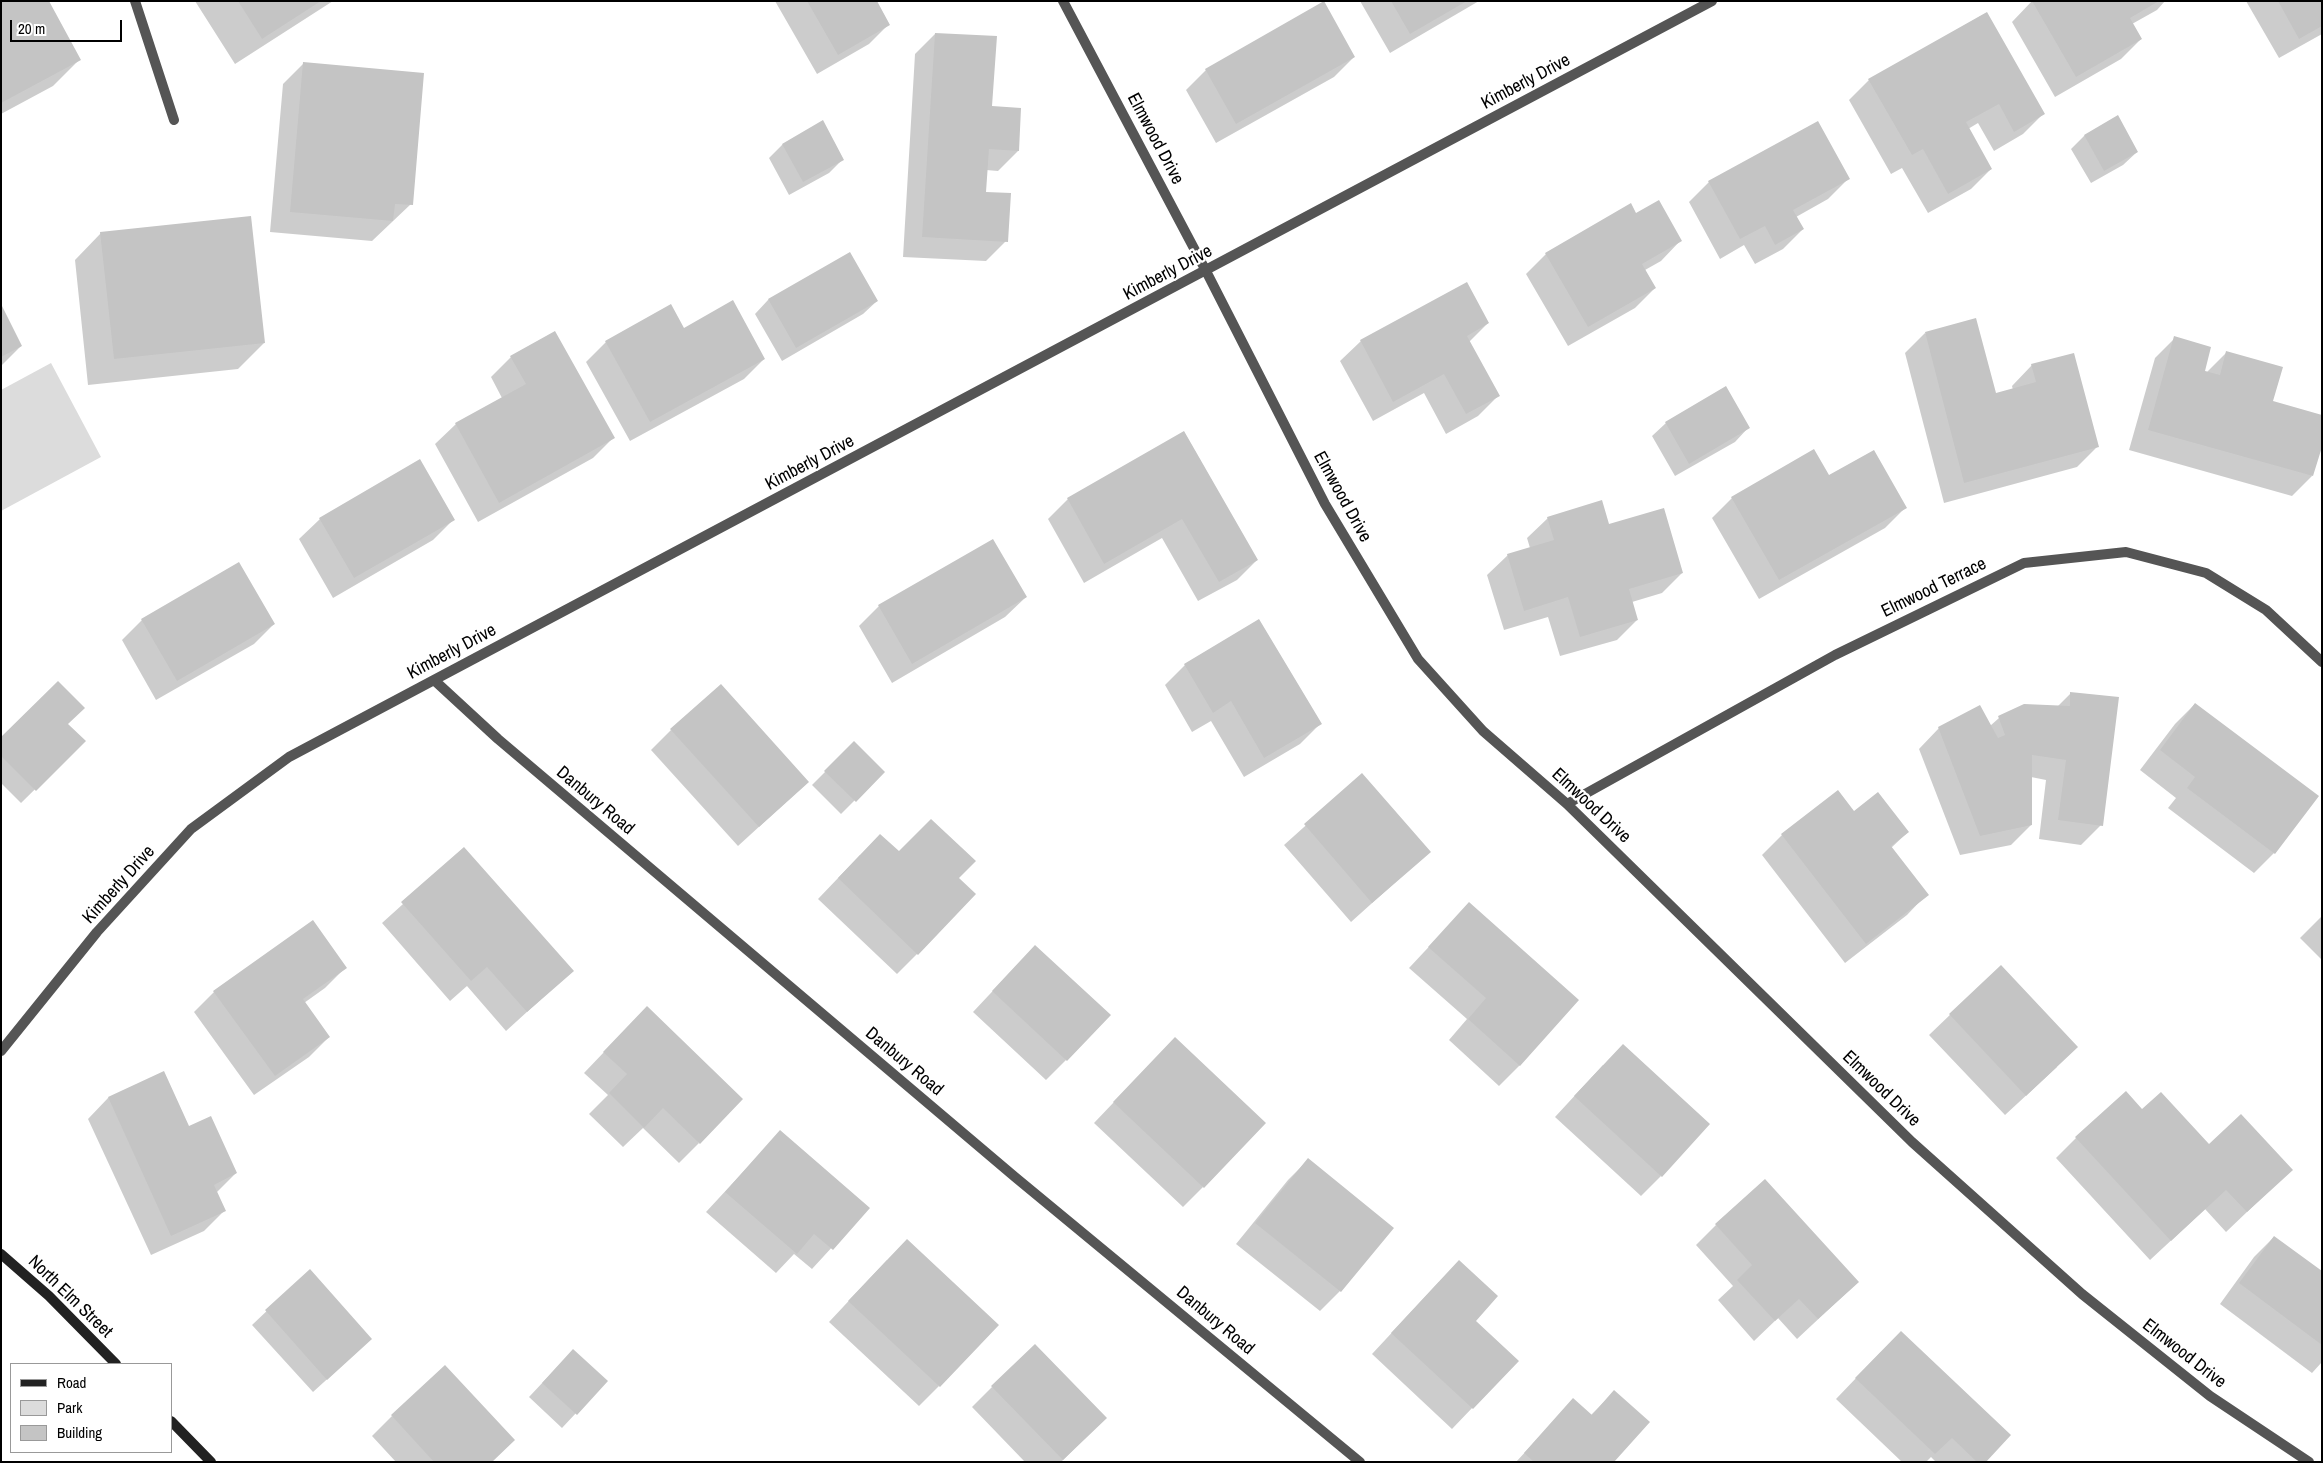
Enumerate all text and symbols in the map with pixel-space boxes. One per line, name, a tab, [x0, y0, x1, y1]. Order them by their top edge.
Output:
scale bar	[12, 10, 125, 42]
text: 20 m	[18, 18, 45, 39]
street label: Kimberly Drive	[1478, 50, 1574, 114]
street label: Elmwood Drive	[1122, 90, 1188, 188]
street label: Kimberly Drive	[1120, 241, 1216, 305]
street label: Kimberly Drive	[762, 431, 858, 495]
street label: Elmwood Drive	[1308, 448, 1376, 546]
street label: Elmwood Terrace	[1878, 553, 1990, 623]
street label: Kimberly Drive	[404, 620, 500, 684]
street label: Danbury Road	[552, 762, 638, 840]
street label: Elmwood Drive	[1547, 764, 1635, 848]
street label: Kimberly Drive	[78, 842, 160, 928]
street label: Danbury Road	[861, 1023, 947, 1101]
street label: Elmwood Drive	[1838, 1046, 1924, 1132]
street label: North Elm Street	[23, 1251, 117, 1343]
street label: Danbury Road	[1172, 1282, 1258, 1360]
street label: Elmwood Drive	[2138, 1315, 2230, 1393]
legend	[10, 1363, 172, 1453]
text: Road	[57, 1372, 86, 1393]
text: Park	[57, 1397, 82, 1418]
text: Building	[57, 1422, 102, 1443]

